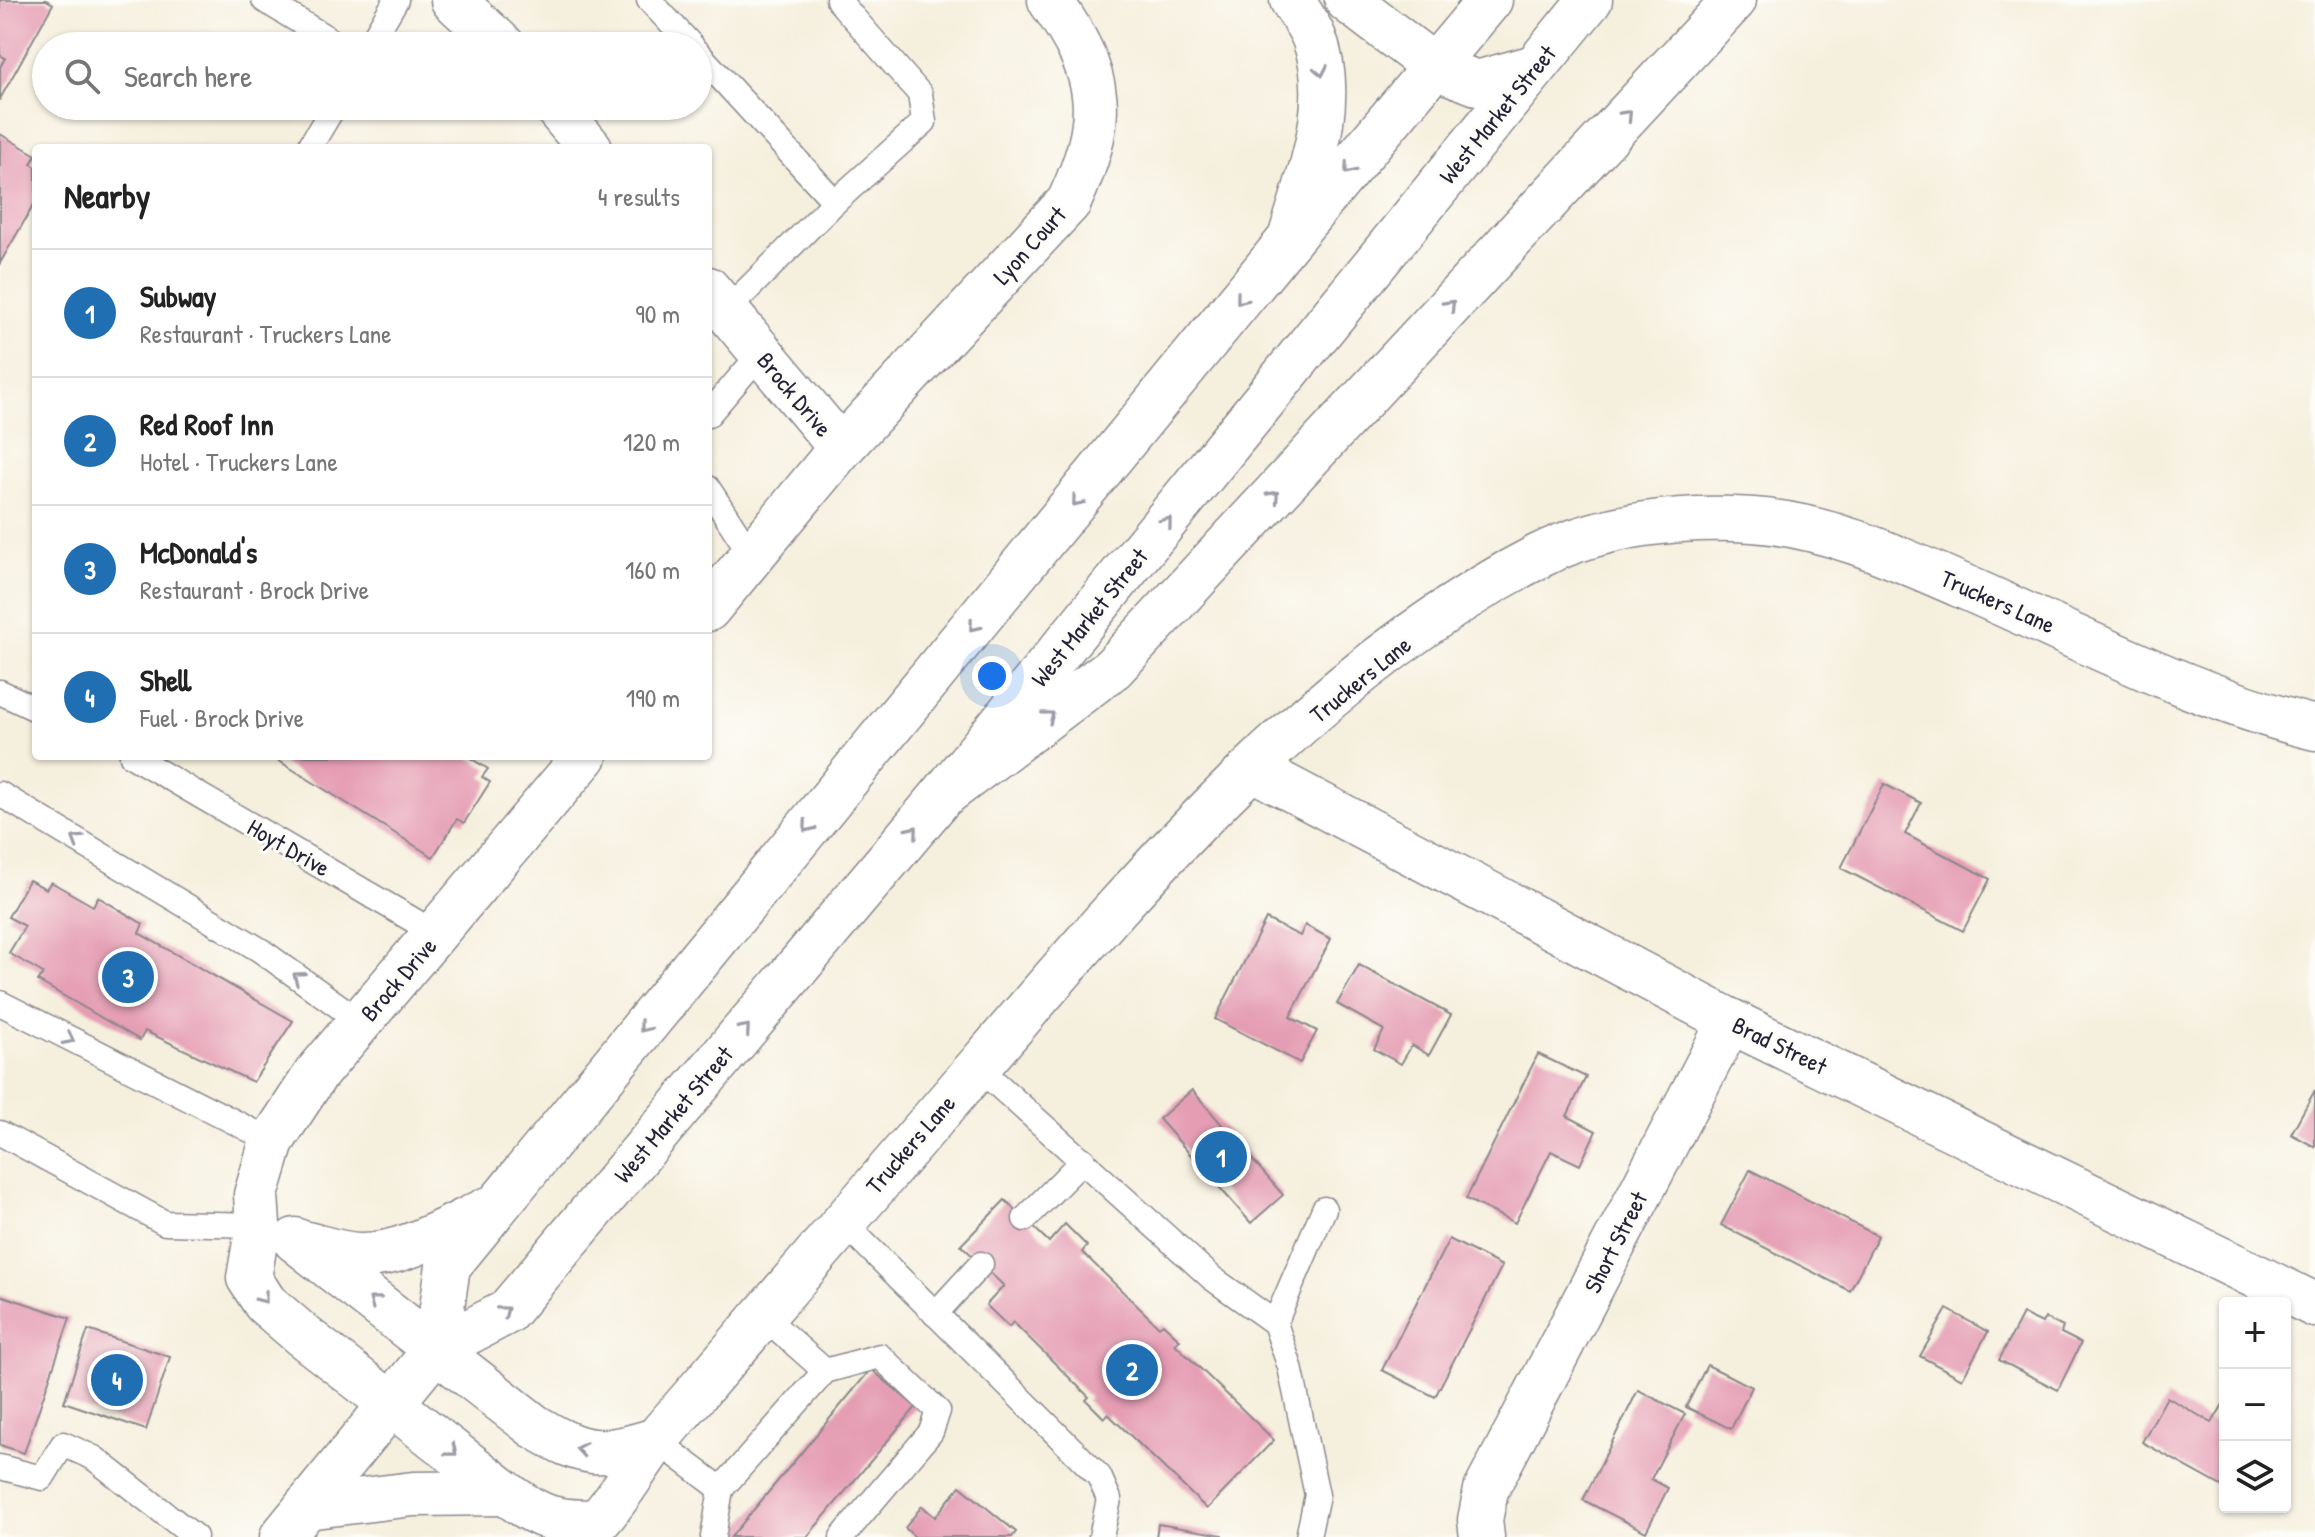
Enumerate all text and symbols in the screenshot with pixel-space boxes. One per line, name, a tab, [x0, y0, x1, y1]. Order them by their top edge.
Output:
search box	[32, 32, 712, 120]
street label: West Market Street	[1431, 38, 1563, 190]
icon: search	[60, 54, 104, 98]
text: Search here	[124, 56, 252, 96]
one-way arrow	[1311, 65, 1328, 78]
one-way arrow	[1618, 109, 1632, 124]
one-way arrow	[1344, 160, 1359, 175]
text: Nearby	[64, 173, 150, 219]
text: 4 results	[598, 179, 680, 214]
street label: Lyon Court	[985, 198, 1073, 291]
text: Subway	[140, 276, 216, 316]
one-way arrow	[1236, 290, 1251, 304]
text: 1	[85, 296, 95, 331]
text: 90 m	[635, 296, 680, 331]
one-way arrow	[1441, 300, 1456, 314]
text: Restaurant · Truckers Lane	[140, 316, 392, 351]
street label: Brock Drive	[750, 345, 840, 443]
text: Red Roof Inn	[140, 404, 274, 444]
text: 2	[84, 424, 96, 459]
text: 120 m	[623, 424, 680, 459]
text: Hotel · Truckers Lane	[140, 444, 338, 479]
one-way arrow	[1264, 490, 1278, 505]
one-way arrow	[1072, 491, 1086, 506]
one-way arrow	[1157, 517, 1172, 531]
text: McDonald's	[140, 532, 257, 572]
street label: West Market Street	[1023, 541, 1155, 693]
text: 3	[84, 552, 96, 587]
text: 160 m	[625, 552, 680, 587]
street label: Truckers Lane	[1936, 562, 2060, 641]
text: Restaurant · Brock Drive	[140, 572, 369, 607]
one-way arrow	[969, 617, 983, 632]
street label: Truckers Lane	[1303, 628, 1418, 730]
your location	[972, 656, 1012, 696]
text: Shell	[140, 660, 191, 700]
text: 4	[85, 680, 95, 715]
text: 190 m	[626, 680, 680, 715]
text: Fuel · Brock Drive	[140, 700, 304, 735]
one-way arrow	[1040, 712, 1055, 726]
street label: Hoyt Drive	[242, 811, 336, 884]
one-way arrow	[803, 818, 818, 832]
one-way arrow	[903, 825, 918, 840]
one-way arrow	[71, 834, 86, 850]
street label: Brock Drive	[353, 930, 444, 1028]
pin: 3	[102, 947, 154, 1007]
one-way arrow	[292, 972, 306, 986]
street label: Brad Street	[1727, 1008, 1833, 1082]
one-way arrow	[639, 1018, 653, 1033]
one-way arrow	[735, 1023, 750, 1038]
one-way arrow	[61, 1029, 76, 1044]
street label: West Market Street	[606, 1038, 740, 1189]
street label: Truckers Lane	[858, 1087, 962, 1200]
pin: 1	[1195, 1127, 1247, 1187]
street label: Short Street	[1576, 1185, 1654, 1298]
one-way arrow	[254, 1289, 268, 1304]
one-way arrow	[368, 1297, 383, 1311]
map controls	[2219, 1297, 2291, 1513]
button: +	[2219, 1297, 2291, 1369]
one-way arrow	[495, 1307, 510, 1321]
pin: 2	[1106, 1340, 1158, 1400]
pin: 4	[91, 1350, 143, 1410]
button: −	[2219, 1369, 2291, 1441]
one-way arrow	[574, 1441, 588, 1458]
button: layers	[2219, 1441, 2291, 1513]
one-way arrow	[443, 1442, 458, 1456]

